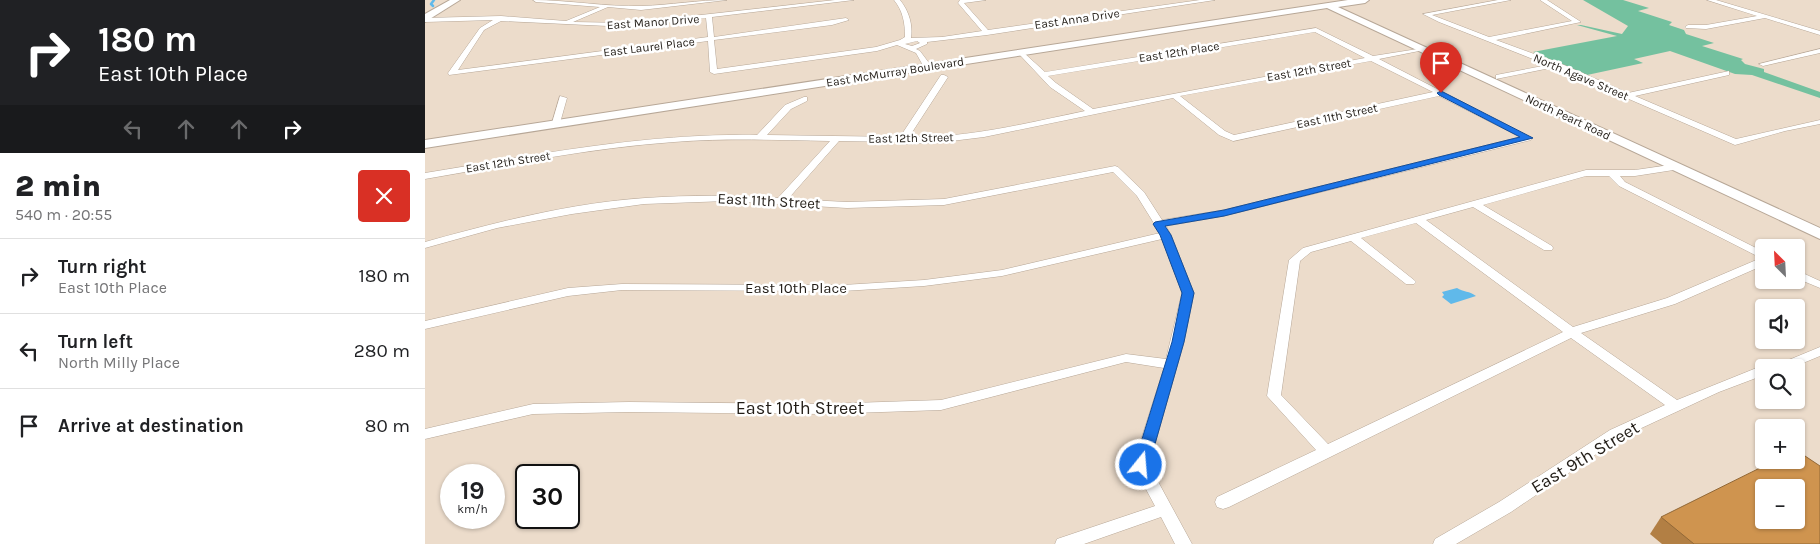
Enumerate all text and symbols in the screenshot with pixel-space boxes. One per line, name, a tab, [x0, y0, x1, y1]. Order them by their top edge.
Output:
street label: East Anna Drive	[1033, 6, 1121, 32]
street label: East Manor Drive	[606, 12, 700, 32]
text: 180 m	[98, 19, 197, 60]
icon: right	[15, 20, 80, 85]
street label: East Laurel Place	[602, 34, 696, 60]
street label: East 12th Place	[1138, 39, 1220, 65]
pin	[1420, 42, 1462, 93]
icon: arrive	[1427, 49, 1455, 77]
street label: North Agave Street	[1531, 51, 1631, 104]
street label: East McMurray Boulevard	[825, 54, 965, 90]
street label: East 12th Street	[1266, 56, 1353, 84]
text: East 10th Place	[98, 61, 248, 87]
street label: North Peart Road	[1523, 91, 1613, 143]
street label: East 11th Street	[1295, 100, 1379, 131]
icon: left	[119, 115, 147, 143]
icon: ahead	[172, 115, 200, 143]
icon: ahead	[225, 115, 253, 143]
icon: right	[278, 115, 306, 143]
street label: East 12th Street	[868, 130, 954, 146]
street label: East 12th Street	[465, 148, 552, 176]
text: 2 min	[15, 168, 101, 204]
button: close	[358, 170, 410, 222]
street label: East 11th Street	[717, 189, 821, 213]
text: 540 m · 20:55	[15, 205, 112, 224]
north arrow	[1755, 239, 1805, 289]
map controls	[1755, 239, 1805, 529]
text: Turn right	[58, 256, 147, 278]
icon: right	[15, 262, 43, 290]
text: 180 m	[358, 265, 410, 287]
text: East 10th Place	[58, 278, 167, 297]
street label: East 10th Place	[745, 279, 847, 297]
button: sound	[1755, 299, 1805, 349]
text: Turn left	[58, 331, 133, 353]
icon: left	[15, 337, 43, 365]
text: 280 m	[354, 340, 410, 362]
text: North Milly Place	[58, 353, 180, 372]
button: search	[1755, 359, 1805, 409]
street label: East 10th Street	[736, 397, 864, 419]
icon: arrive	[15, 412, 43, 440]
text: Arrive at destination	[58, 415, 244, 437]
text: 80 m	[365, 415, 410, 437]
street label: East 9th Street	[1527, 416, 1643, 498]
button: +	[1755, 419, 1805, 469]
position arrow	[1114, 438, 1166, 490]
speed limit sign: 30	[515, 464, 580, 529]
text: 19	[460, 476, 485, 505]
button: −	[1755, 479, 1805, 529]
text: km/h	[457, 502, 488, 516]

